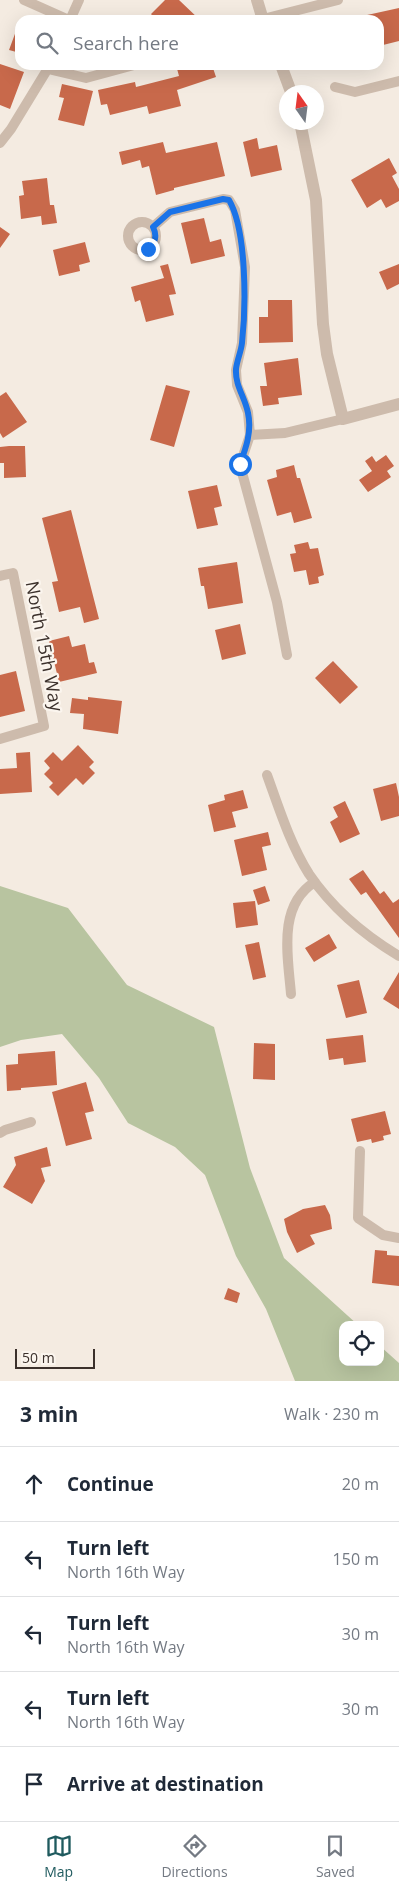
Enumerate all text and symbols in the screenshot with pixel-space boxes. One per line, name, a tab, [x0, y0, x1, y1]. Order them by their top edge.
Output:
search box	[15, 15, 384, 70]
icon: search	[33, 29, 61, 57]
text: Search here	[73, 30, 179, 56]
north arrow	[279, 85, 324, 130]
route end	[137, 238, 160, 261]
route start	[229, 453, 252, 476]
street label: North 15th Way	[21, 579, 70, 714]
map controls	[339, 1321, 384, 1366]
button: locate	[339, 1321, 384, 1366]
scale bar	[15, 1346, 95, 1369]
text: 50 m	[22, 1348, 55, 1367]
text: 3 min	[20, 1400, 78, 1428]
text: Walk · 230 m	[284, 1403, 379, 1425]
icon: ahead	[20, 1470, 48, 1498]
text: Continue	[67, 1471, 154, 1497]
text: 20 m	[342, 1473, 379, 1495]
text: Turn left	[67, 1535, 149, 1561]
icon: left	[20, 1545, 48, 1573]
text: 150 m	[333, 1548, 379, 1570]
text: North 16th Way	[67, 1561, 185, 1583]
text: Turn left	[67, 1610, 149, 1636]
icon: left	[20, 1620, 48, 1648]
text: 30 m	[342, 1623, 379, 1645]
text: North 16th Way	[67, 1636, 185, 1658]
text: Turn left	[67, 1685, 149, 1711]
icon: left	[20, 1695, 48, 1723]
text: 30 m	[342, 1698, 379, 1720]
text: North 16th Way	[67, 1711, 185, 1733]
icon: arrive	[20, 1770, 48, 1798]
text: Arrive at destination	[67, 1771, 264, 1797]
tab: Map	[44, 1832, 73, 1881]
tab: Directions	[161, 1832, 228, 1881]
tab: Saved	[316, 1832, 355, 1881]

